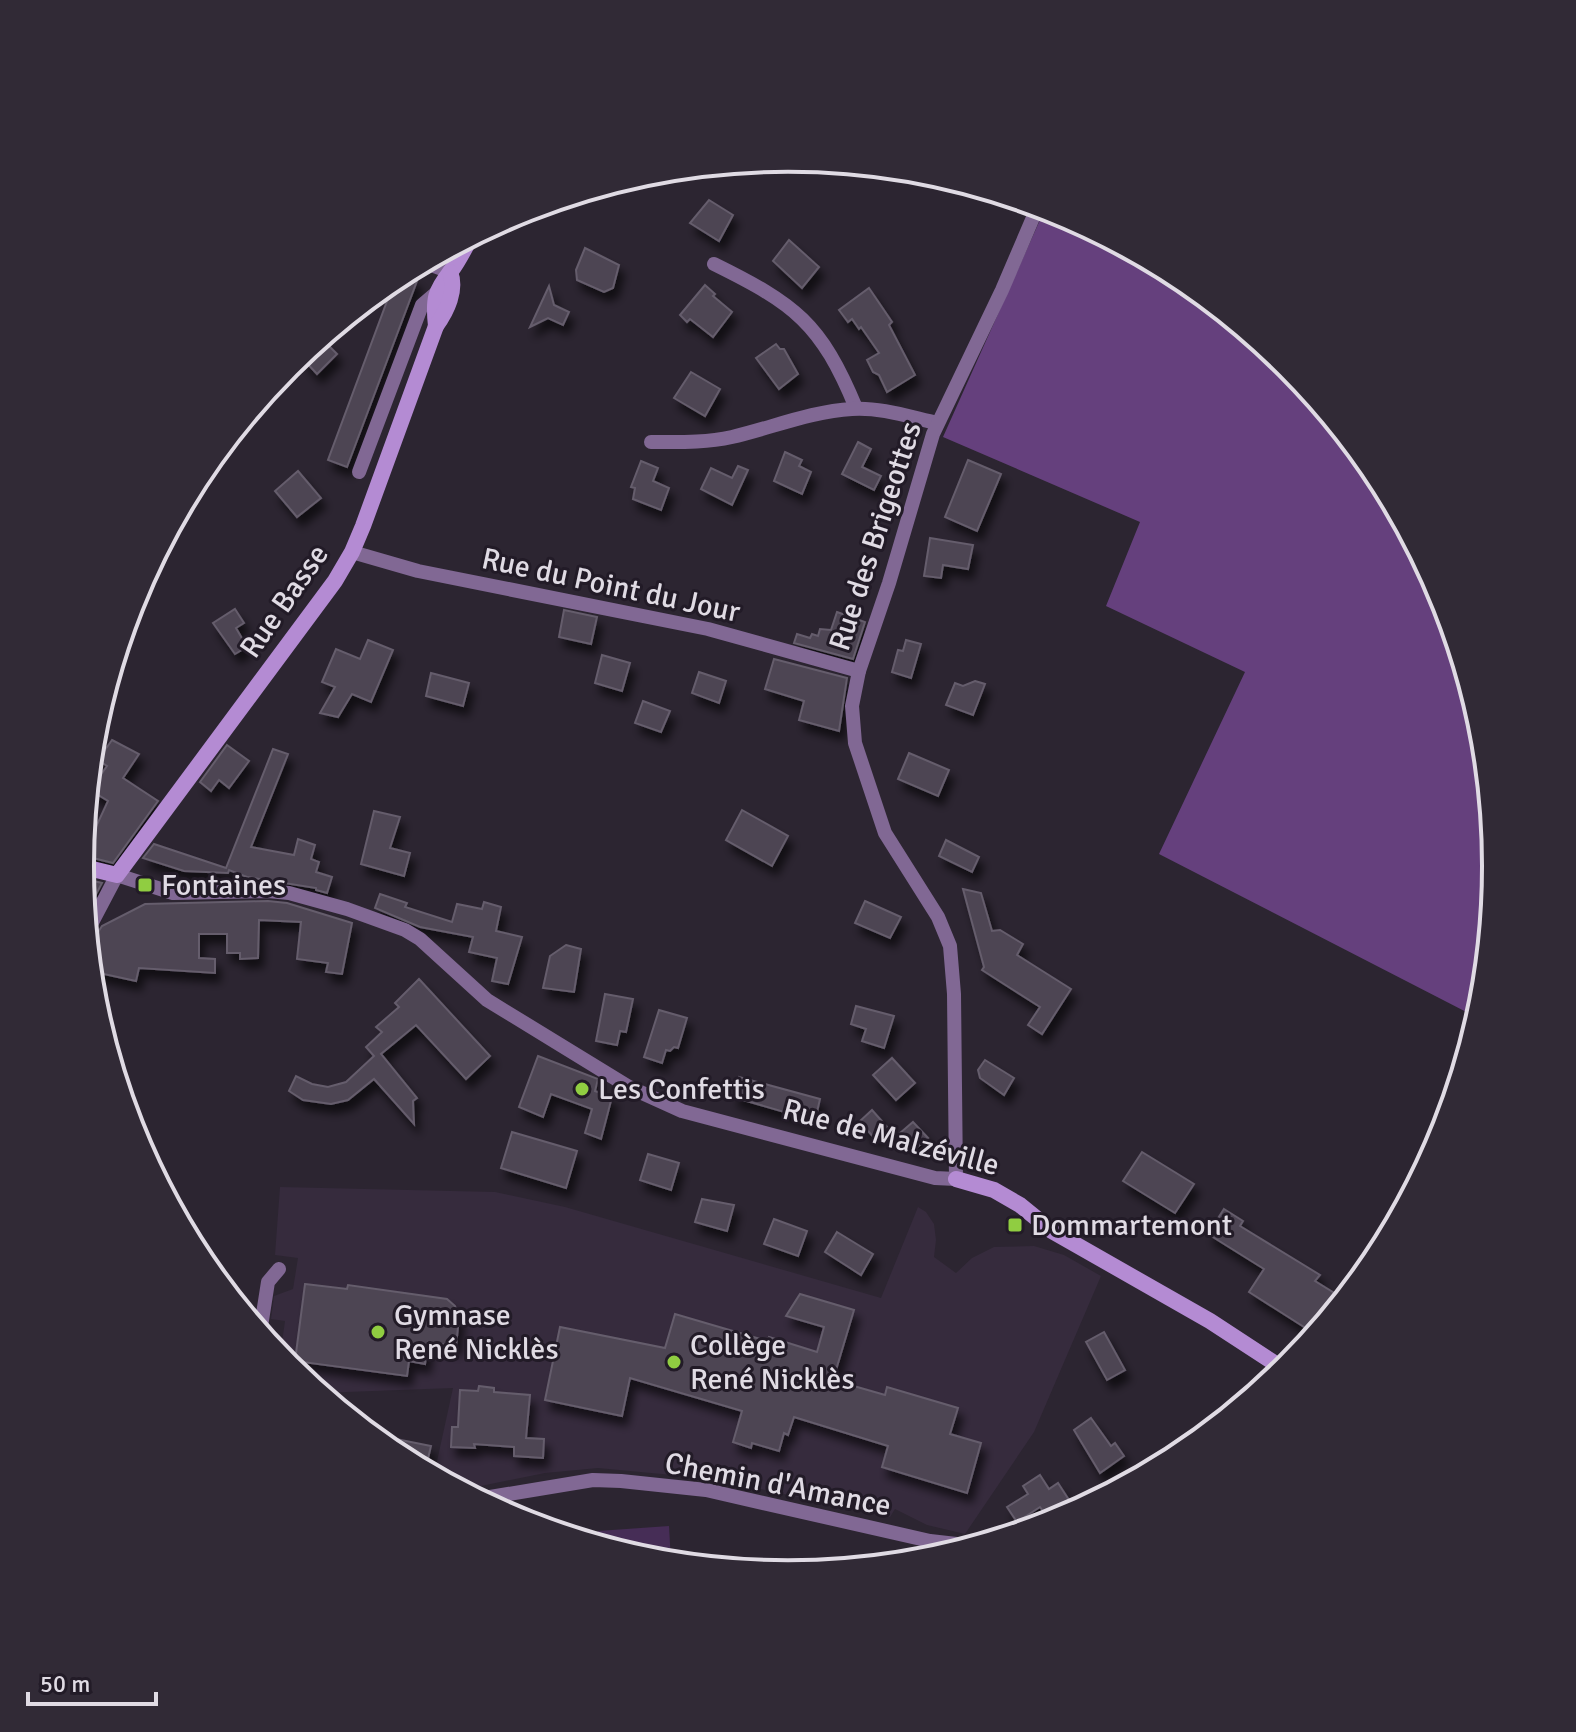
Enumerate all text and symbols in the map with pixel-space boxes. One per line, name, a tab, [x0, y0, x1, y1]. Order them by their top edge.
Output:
street label: Rue des Brigeottes	[821, 417, 930, 655]
street label: Rue Basse	[232, 537, 337, 665]
street label: Rue du Point du Jour	[478, 540, 743, 631]
place label: Fontaines	[161, 867, 286, 904]
marker: Fontaines	[136, 876, 154, 894]
place label: Les Confettis	[598, 1071, 765, 1108]
marker: Les Confettis	[573, 1080, 591, 1098]
street label: Rue de Malzéville	[779, 1091, 1003, 1184]
place label: Dommartemont	[1031, 1207, 1232, 1244]
marker: Dommartemont	[1006, 1216, 1024, 1234]
place label: Gymnase René Nicklès	[394, 1297, 559, 1368]
marker: Gymnase René Nicklès	[369, 1323, 387, 1341]
place label: Collège René Nicklès	[690, 1327, 855, 1398]
marker: Collège René Nicklès	[665, 1353, 683, 1371]
street label: Chemin d'Amance	[662, 1444, 894, 1525]
scale bar	[28, 1656, 156, 1706]
text: 50 m	[40, 1669, 90, 1699]

